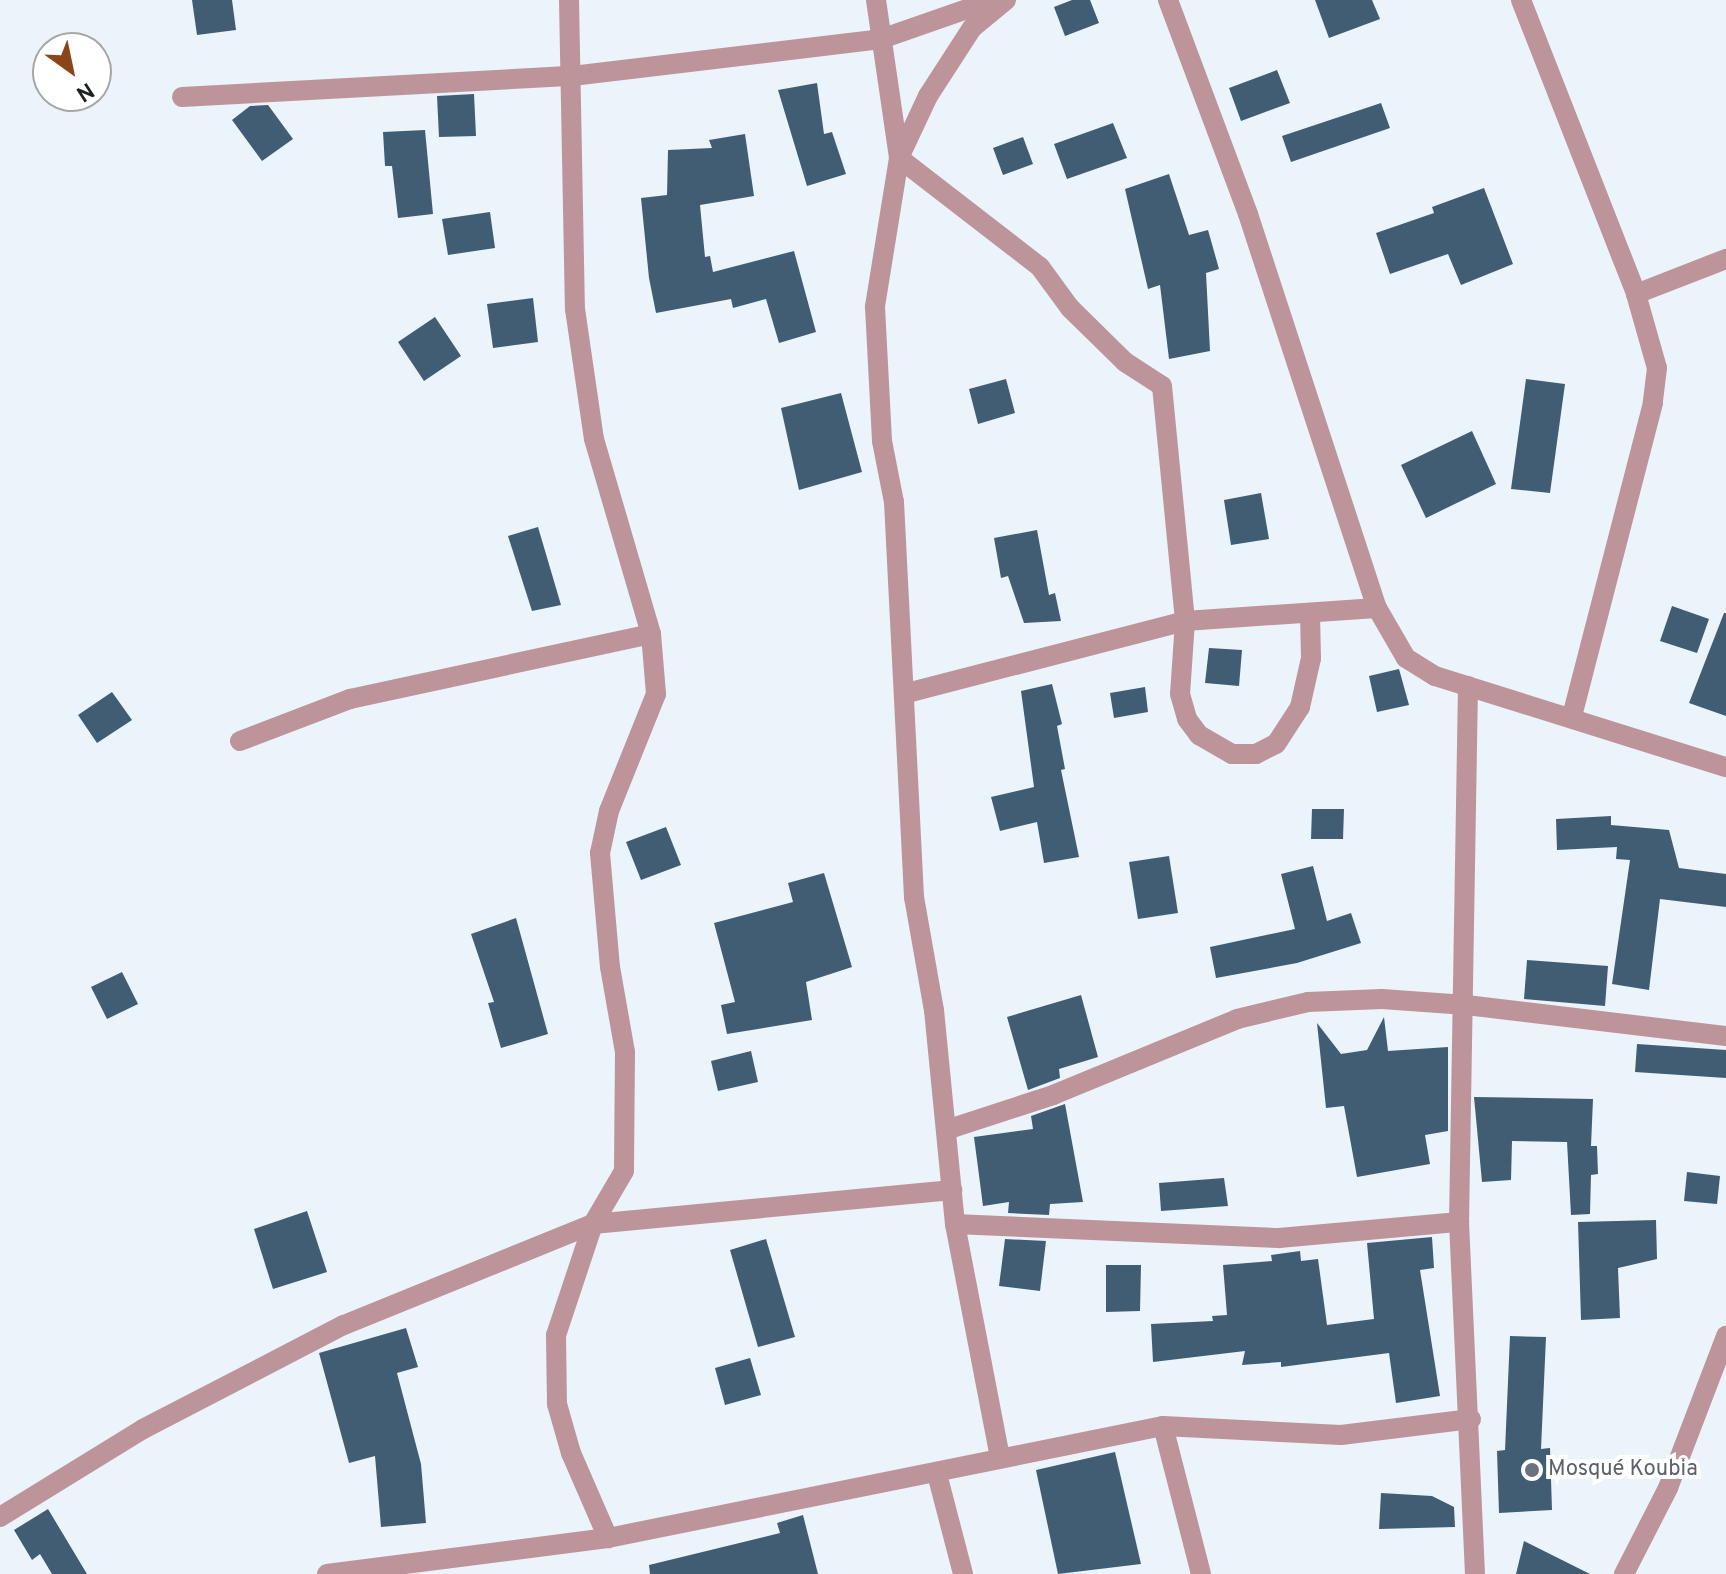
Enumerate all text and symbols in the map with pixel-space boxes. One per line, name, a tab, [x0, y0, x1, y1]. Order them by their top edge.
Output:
north arrow	[32, 32, 112, 112]
text: N	[70, 75, 98, 106]
place label: Mosqué Koubia	[1548, 1457, 1698, 1483]
marker: Mosqué Koubia	[1523, 1461, 1541, 1479]

